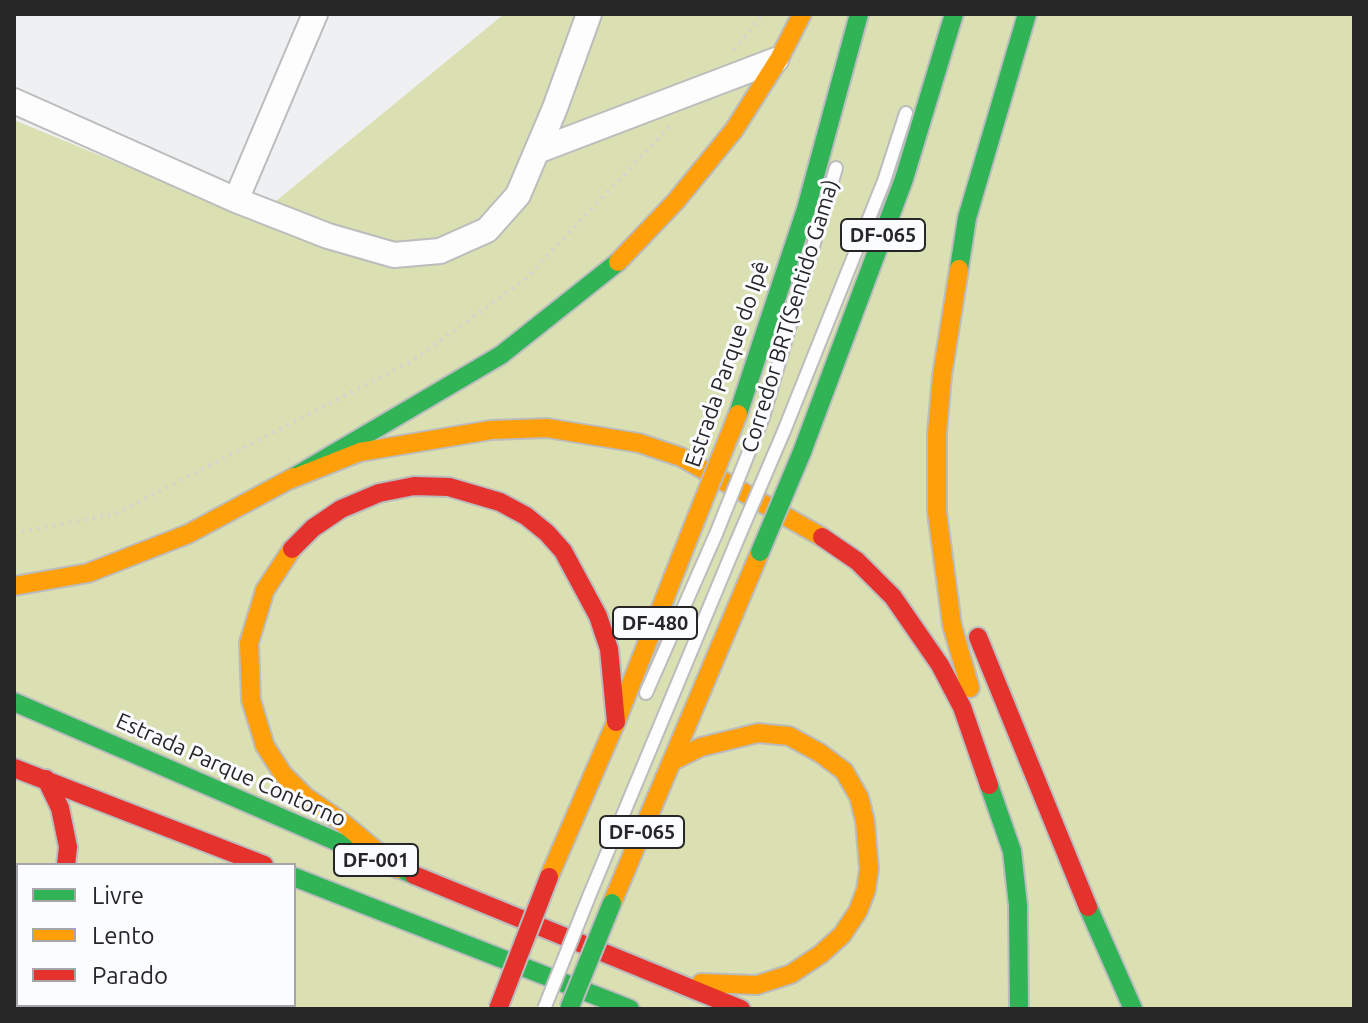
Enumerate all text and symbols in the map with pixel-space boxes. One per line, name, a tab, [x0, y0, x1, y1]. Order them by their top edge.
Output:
street label: Corredor BRT(Sentido Gama)	[736, 176, 844, 456]
road number: DF-065	[841, 219, 925, 251]
street label: Estrada Parque do Ipê	[679, 258, 775, 470]
road number: DF-480	[613, 607, 697, 639]
street label: Estrada Parque Contorno	[112, 707, 350, 833]
road number: DF-065	[600, 816, 684, 848]
road number: DF-001	[334, 844, 418, 876]
legend	[16, 863, 296, 1007]
text: Livre	[92, 882, 144, 909]
text: Lento	[92, 922, 155, 949]
text: Parado	[92, 962, 168, 989]

